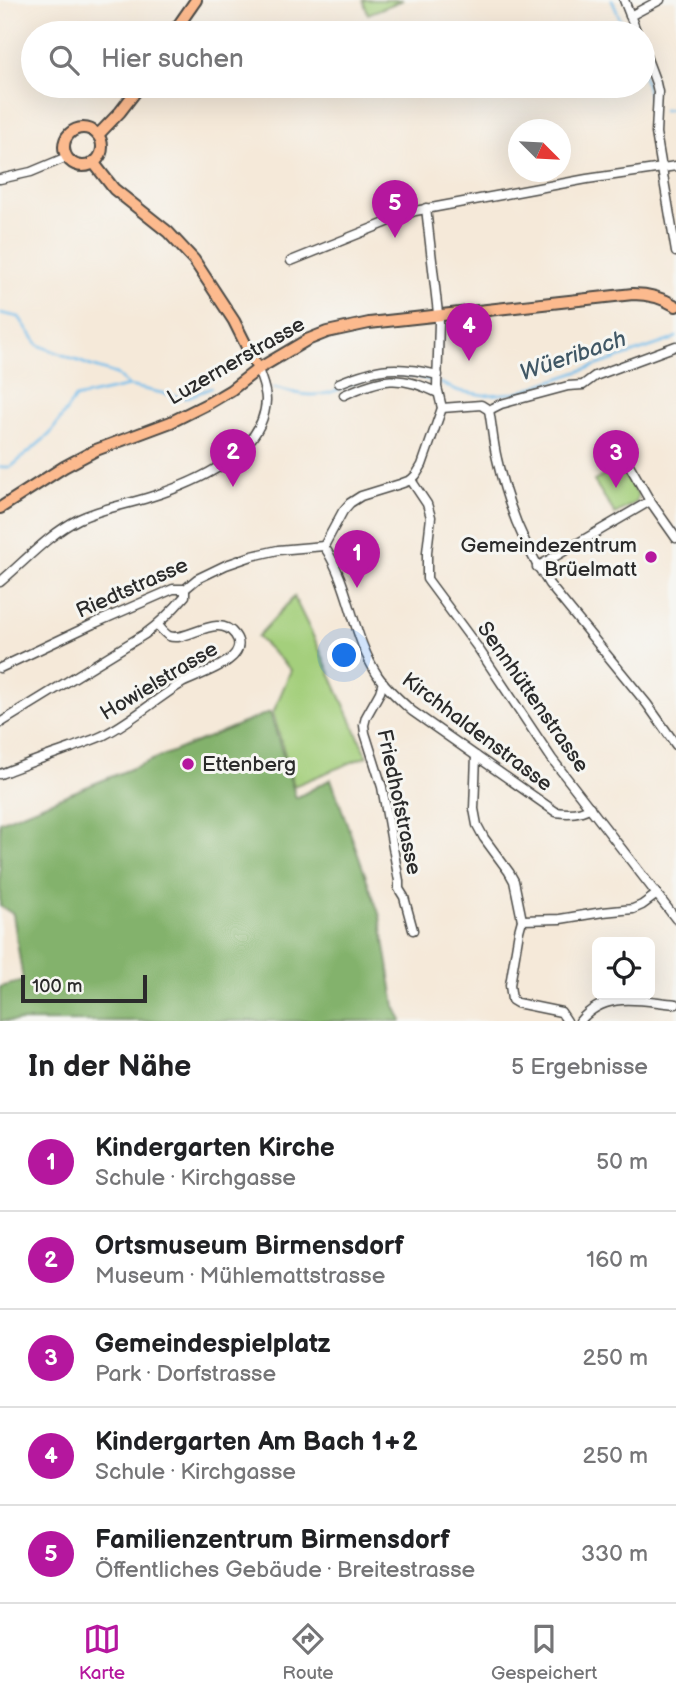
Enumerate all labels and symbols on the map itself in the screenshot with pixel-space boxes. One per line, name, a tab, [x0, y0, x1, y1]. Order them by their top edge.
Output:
north arrow	[508, 119, 571, 182]
pin: 5	[372, 180, 418, 238]
pin: 4	[446, 303, 492, 361]
street label: Luzernerstrasse	[163, 312, 309, 410]
water label: Wüeribach	[516, 325, 630, 387]
pin: 2	[210, 429, 256, 487]
pin: 3	[593, 430, 639, 488]
pin: 1	[334, 530, 380, 588]
place label: Gemeindezentrum Brüelmatt	[461, 533, 638, 582]
marker: Gemeindezentrum Brüelmatt	[643, 549, 659, 565]
street label: Riedtstrasse	[72, 552, 192, 624]
street label: Sennhüttenstrasse	[472, 617, 594, 777]
street label: Howielstrasse	[96, 636, 222, 726]
your location	[327, 638, 361, 672]
street label: Kirchhaldenstrasse	[397, 667, 557, 797]
street label: Friedhofstrasse	[371, 727, 427, 877]
place label: Ettenberg	[202, 752, 296, 777]
marker: Ettenberg	[180, 756, 196, 772]
scale bar	[21, 972, 147, 1004]

